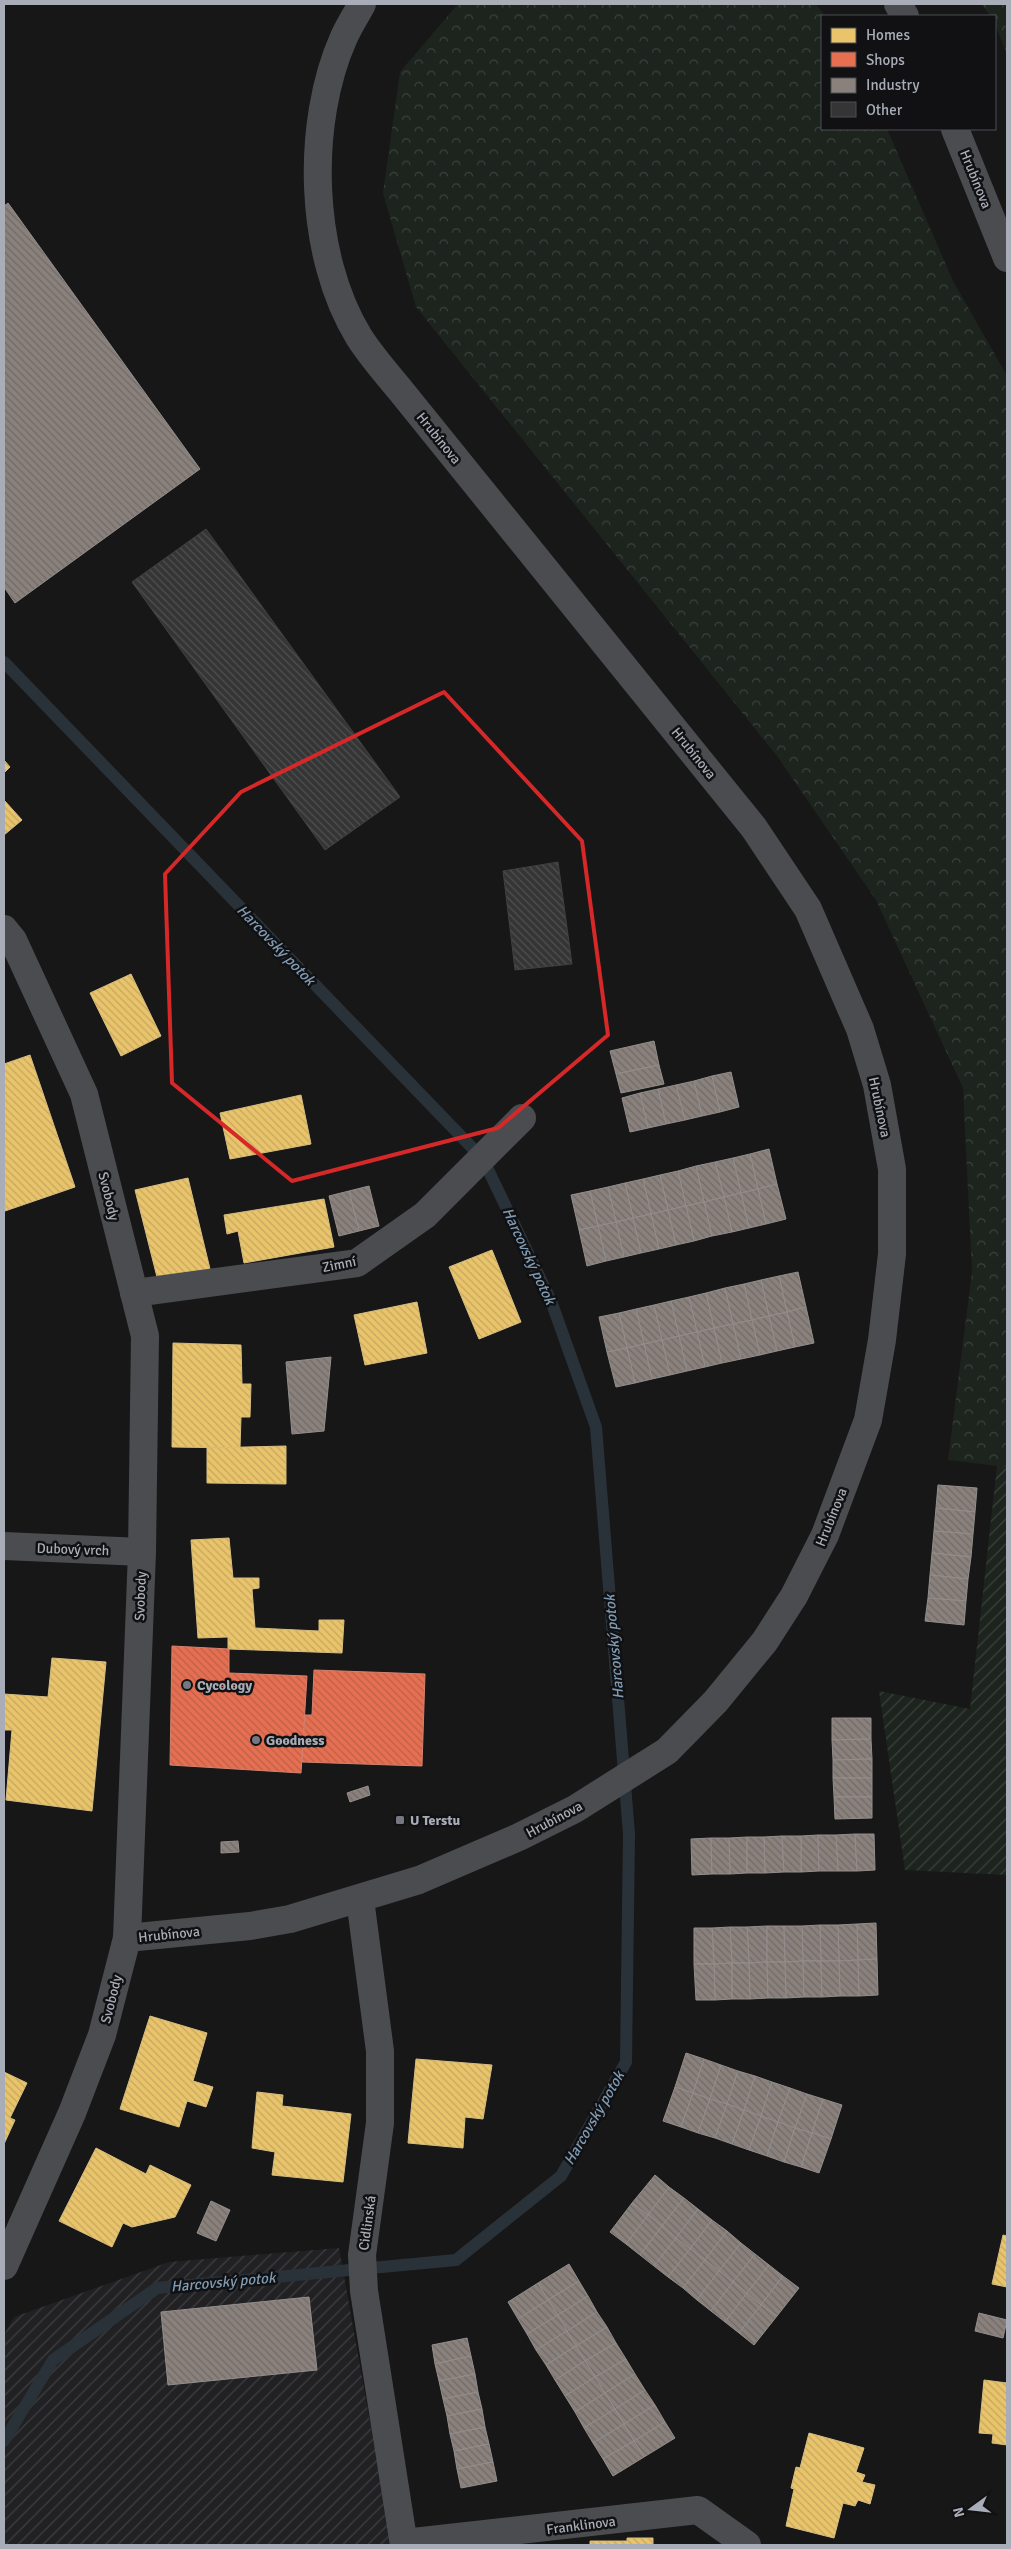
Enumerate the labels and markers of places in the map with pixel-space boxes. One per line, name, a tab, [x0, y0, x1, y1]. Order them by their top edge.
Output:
place label: Cycology	[197, 1677, 252, 1694]
marker: Cycology	[181, 1679, 193, 1691]
place label: Goodness	[266, 1732, 324, 1749]
marker: Goodness	[250, 1734, 262, 1746]
place label: U Terstu	[410, 1812, 460, 1829]
marker: U Terstu	[394, 1814, 406, 1826]

